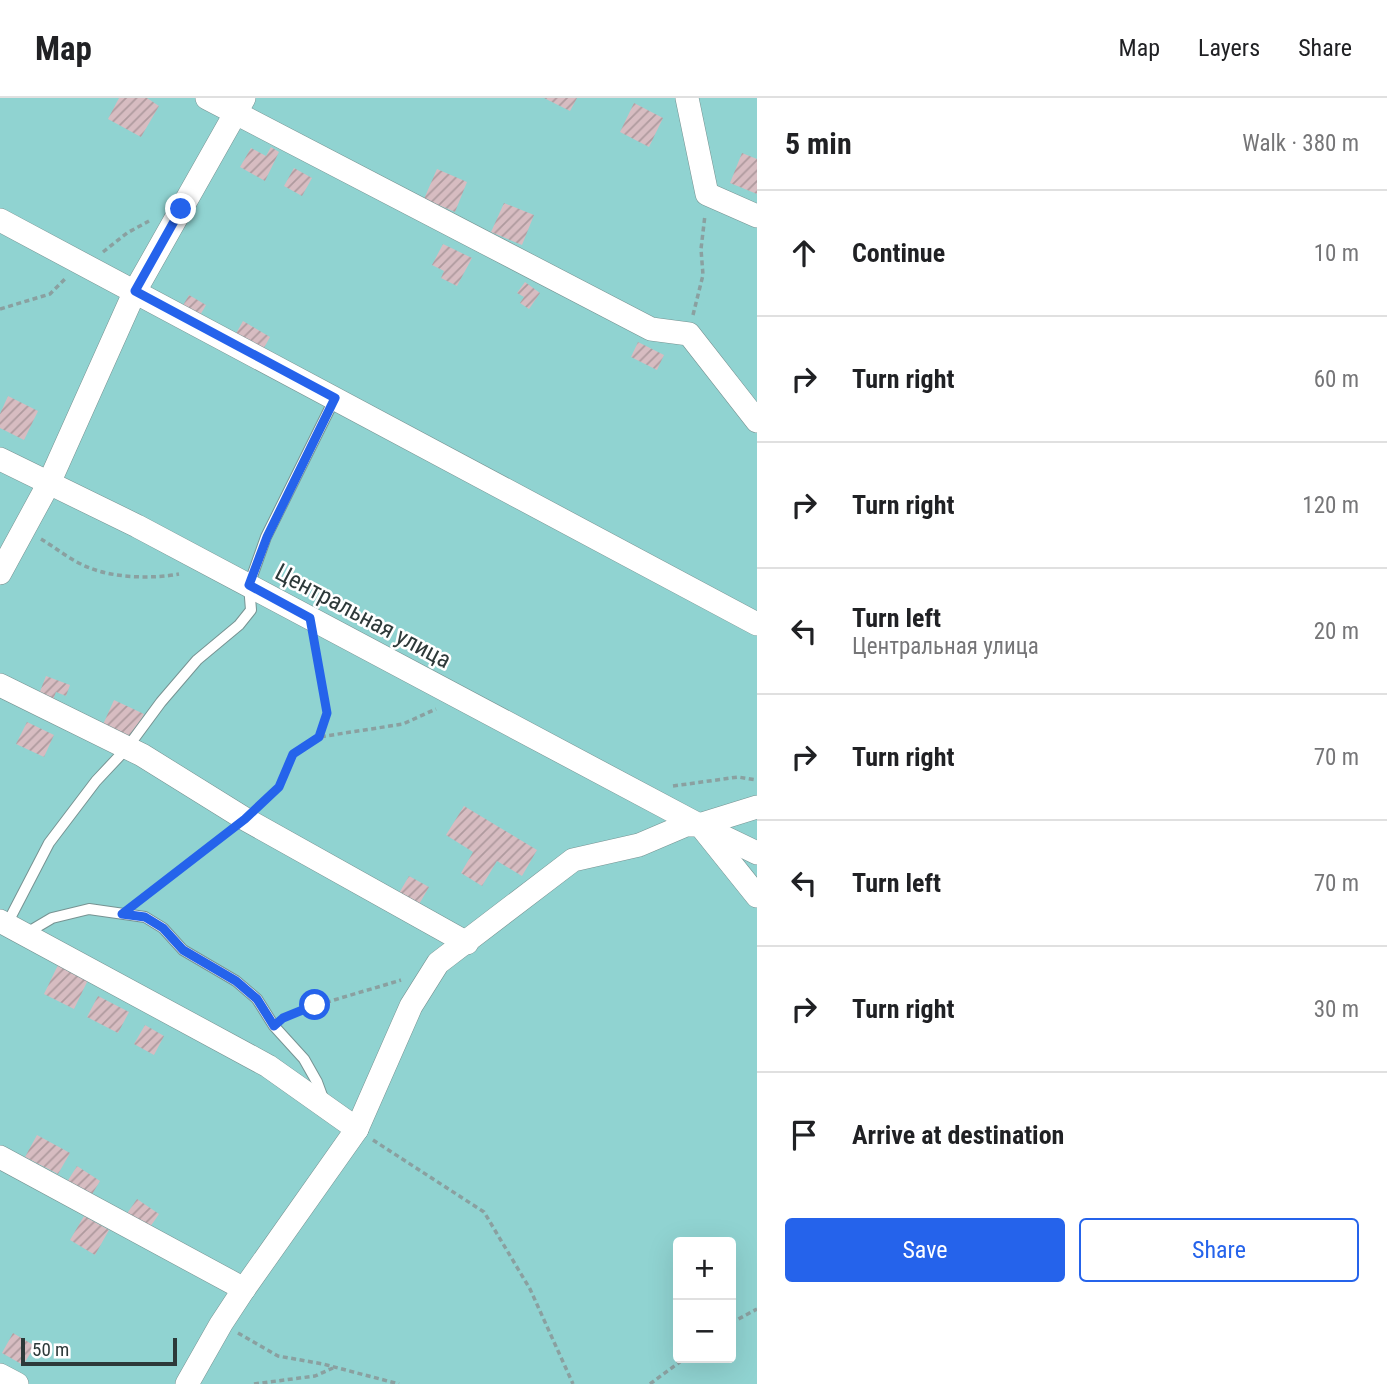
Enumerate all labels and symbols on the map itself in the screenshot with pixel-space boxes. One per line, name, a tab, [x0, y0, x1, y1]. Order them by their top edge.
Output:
route end	[165, 193, 196, 224]
street label: Центральная улица	[270, 558, 456, 674]
route start	[299, 989, 330, 1020]
scale bar	[21, 1335, 177, 1367]

